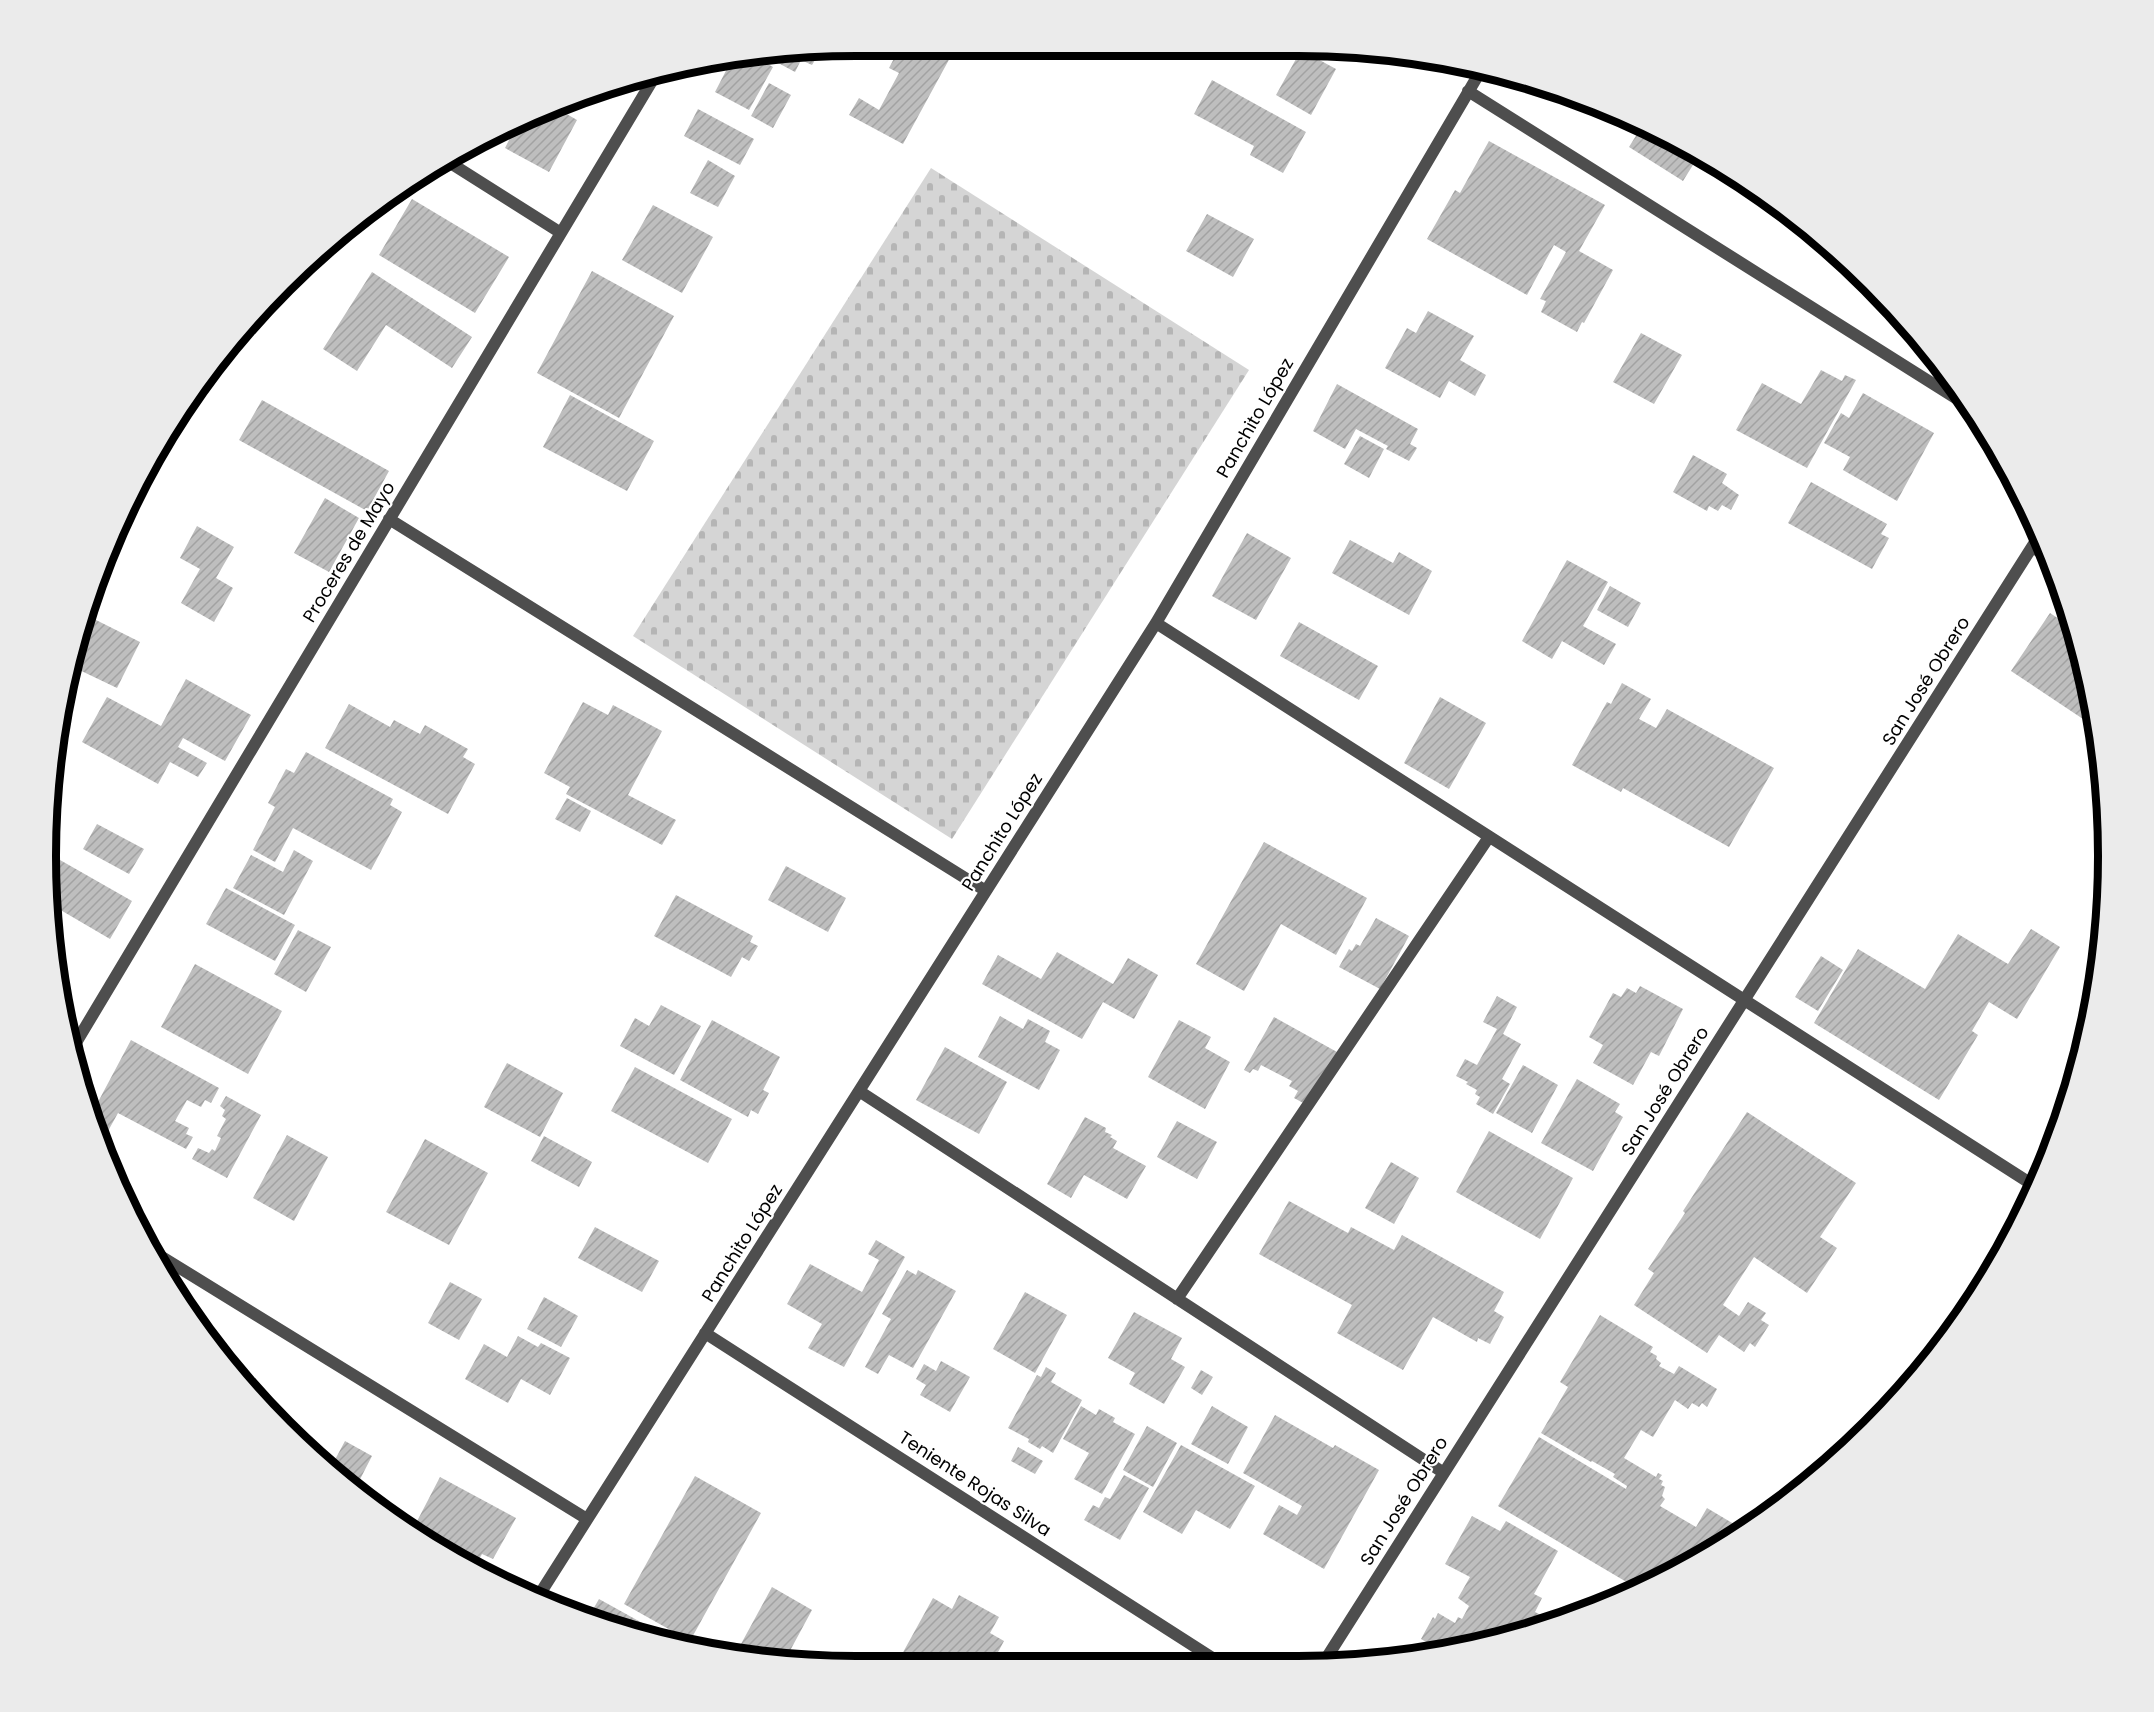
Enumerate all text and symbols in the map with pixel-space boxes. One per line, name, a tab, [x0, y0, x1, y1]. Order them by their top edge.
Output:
street label: Panchito López	[1210, 353, 1299, 482]
street label: Proceres de Mayo	[297, 477, 401, 627]
street label: San José Obrero	[1876, 611, 1975, 750]
street label: Panchito López	[955, 768, 1048, 895]
street label: San José Obrero	[1615, 1021, 1714, 1160]
street label: Panchito López	[695, 1179, 788, 1306]
street label: Teniente Rojas Silva	[894, 1425, 1056, 1542]
street label: San José Obrero	[1354, 1431, 1453, 1570]

